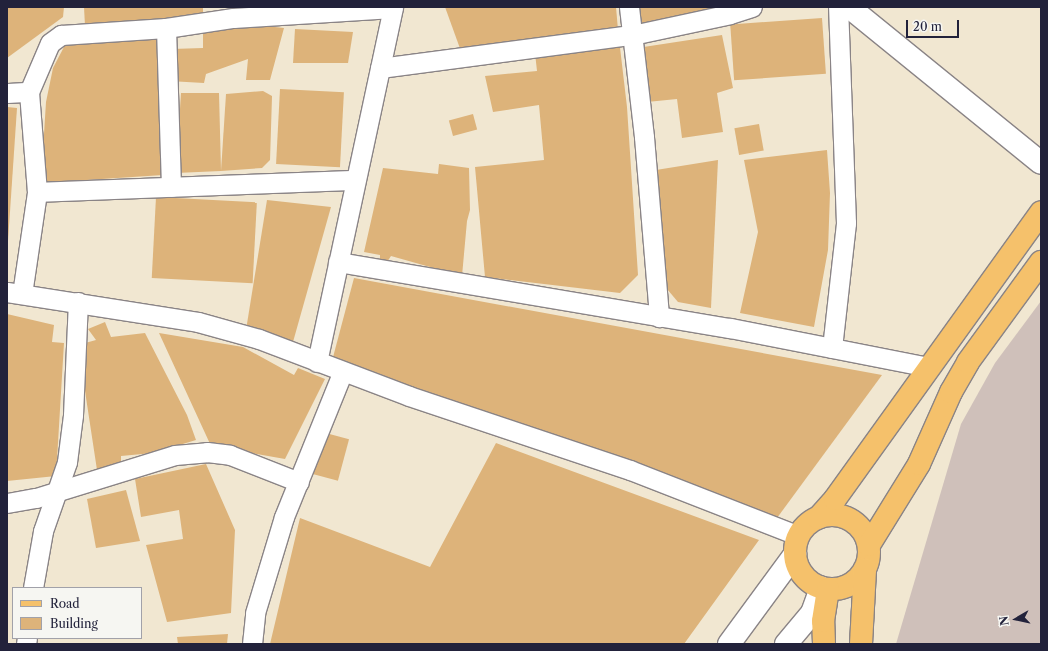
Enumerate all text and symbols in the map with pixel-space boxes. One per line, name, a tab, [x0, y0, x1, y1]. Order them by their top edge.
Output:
scale bar	[908, 12, 961, 38]
text: 20 m	[913, 19, 942, 34]
legend	[12, 587, 142, 639]
text: Road	[50, 596, 80, 611]
north arrow	[996, 599, 1036, 639]
text: N	[996, 615, 1012, 627]
text: Building	[50, 616, 98, 631]

